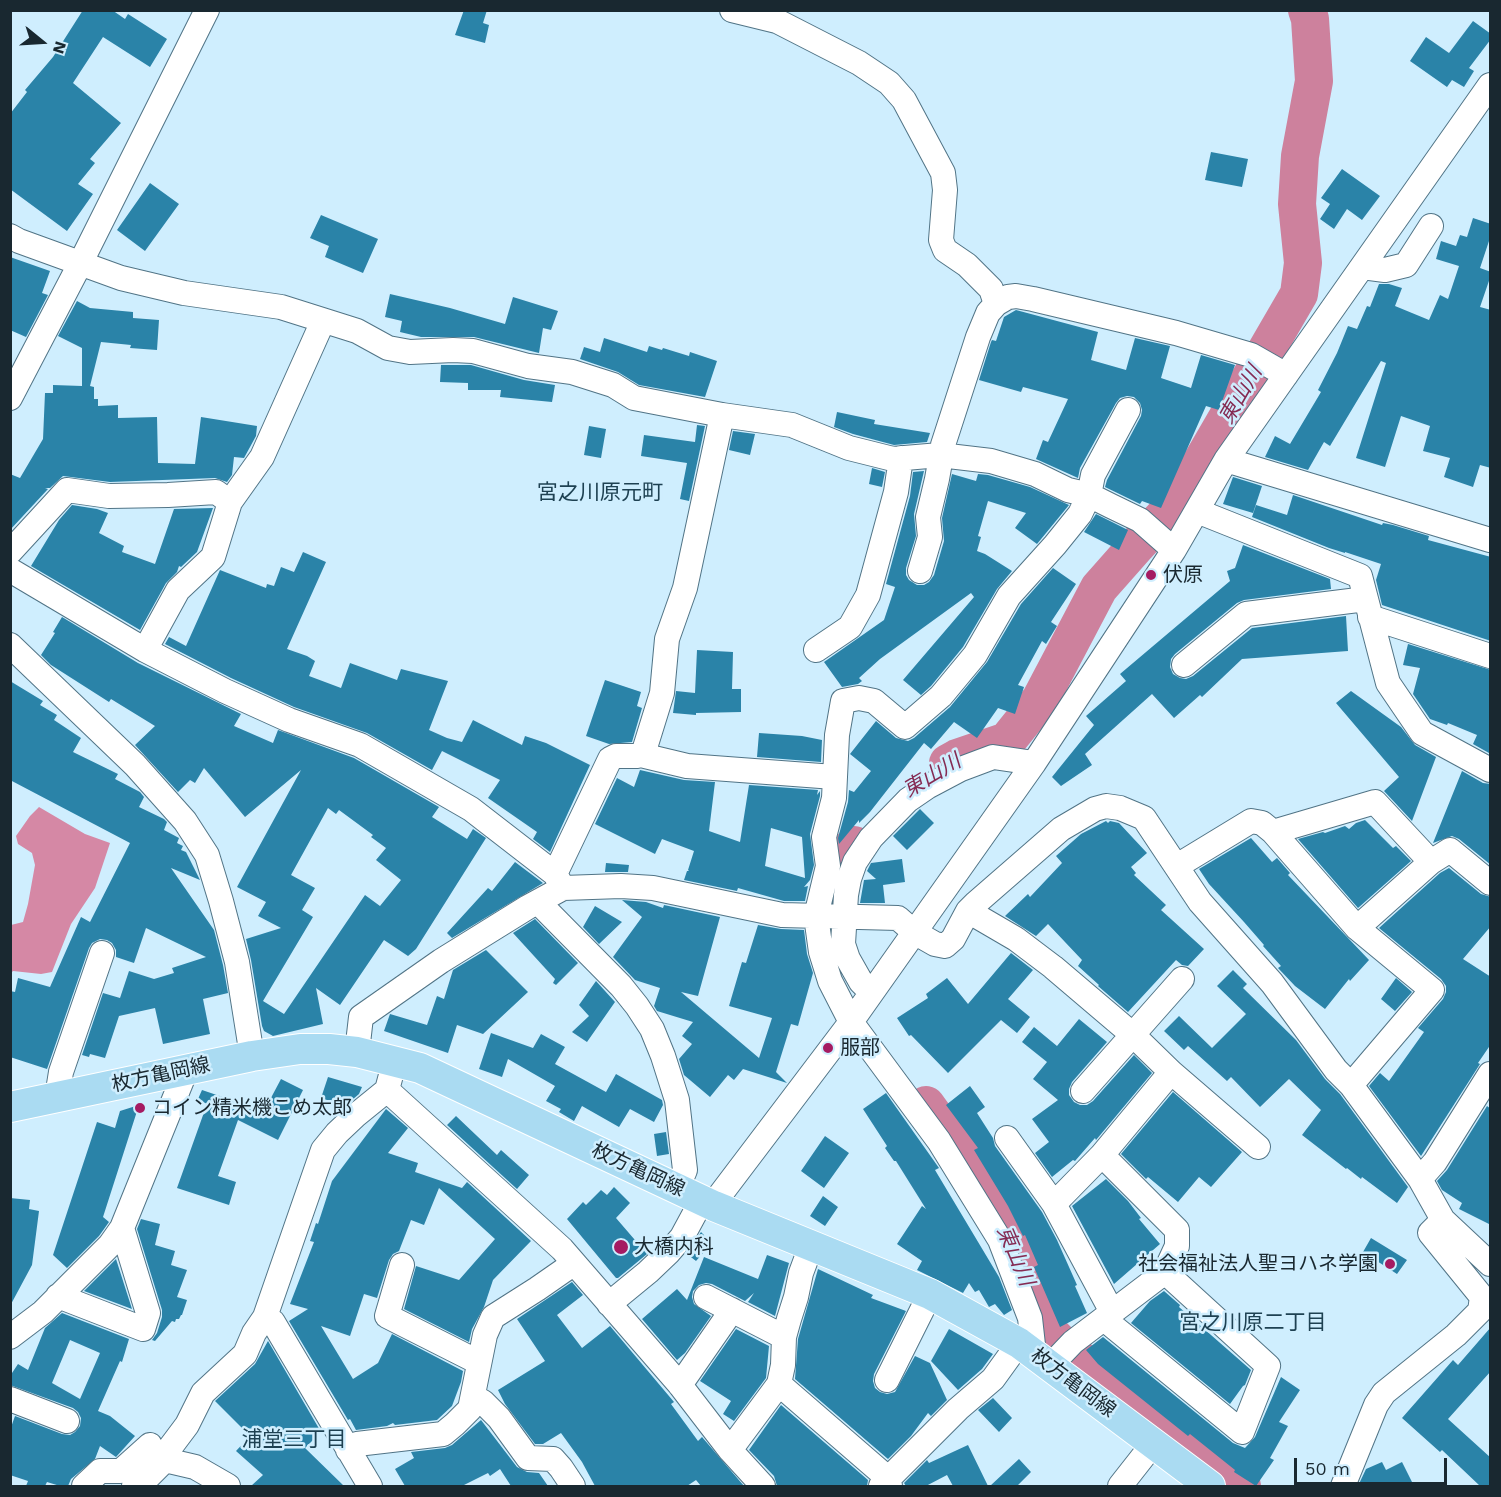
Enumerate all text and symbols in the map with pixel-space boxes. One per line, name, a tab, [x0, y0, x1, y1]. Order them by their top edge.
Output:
north arrow	[12, 12, 72, 72]
text: N	[49, 39, 70, 56]
water label: 東山川	[1214, 361, 1268, 429]
district label: 宮之川原元町	[537, 480, 663, 506]
place label: 伏原	[1163, 563, 1203, 587]
marker: 伏原	[1144, 568, 1158, 582]
water label: 東山川	[899, 749, 965, 803]
place label: 服部	[840, 1036, 880, 1060]
marker: 服部	[821, 1041, 835, 1055]
street label: 枚方亀岡線	[110, 1053, 212, 1097]
place label: コイン精米機こめ太郎	[152, 1096, 352, 1120]
marker: コイン精米機こめ太郎	[133, 1101, 147, 1115]
street label: 枚方亀岡線	[588, 1138, 688, 1202]
water label: 東山川	[991, 1222, 1039, 1290]
place label: 大橋内科	[634, 1235, 714, 1259]
marker: 大橋内科	[612, 1238, 630, 1256]
place label: 社会福祉法人聖ヨハネ学園	[1138, 1252, 1378, 1276]
marker: 社会福祉法人聖ヨハネ学園	[1383, 1257, 1397, 1271]
district label: 宮之川原二丁目	[1180, 1310, 1326, 1336]
street label: 枚方亀岡線	[1026, 1343, 1120, 1423]
district label: 浦堂三丁目	[242, 1427, 346, 1453]
scale bar	[1297, 1446, 1450, 1484]
text: 50 m	[1305, 1458, 1350, 1479]

